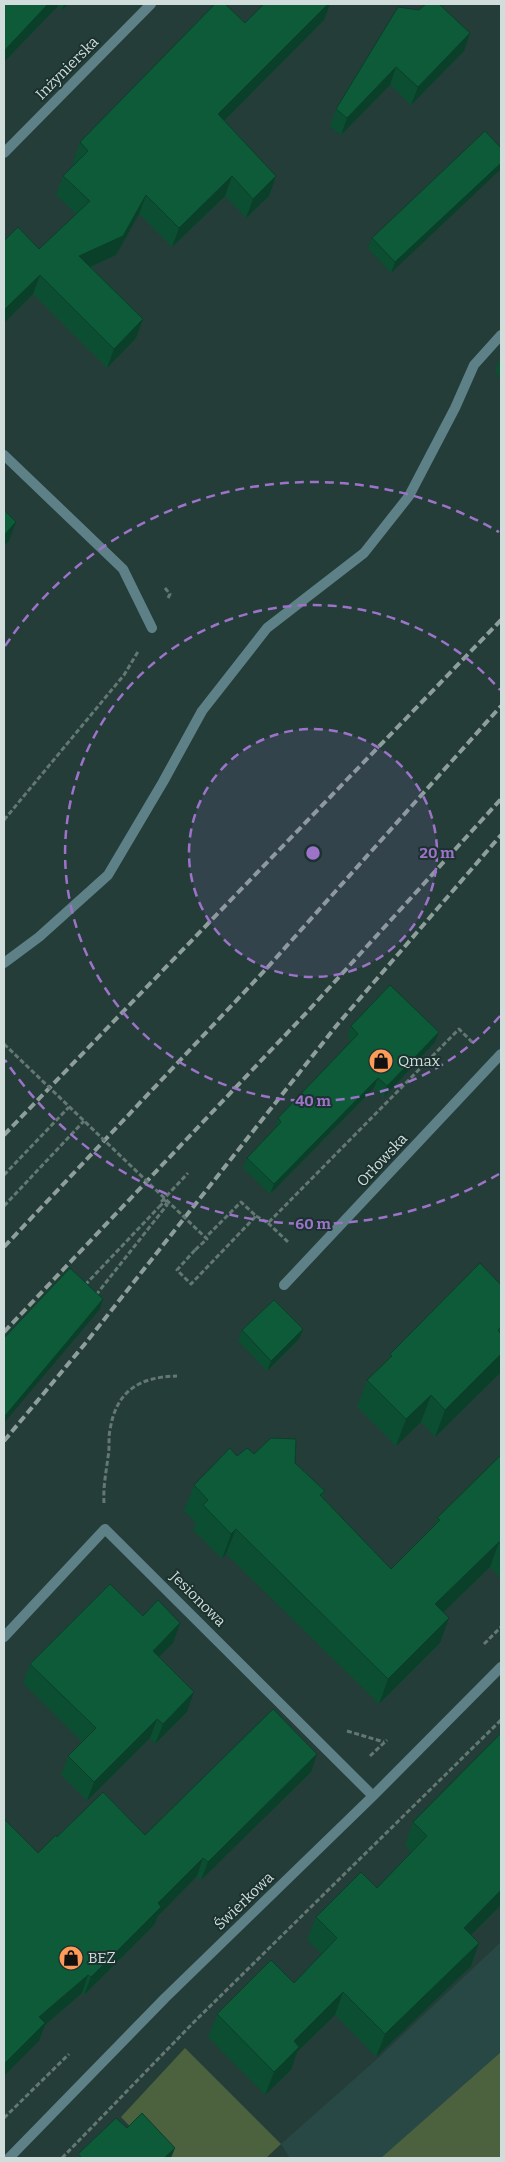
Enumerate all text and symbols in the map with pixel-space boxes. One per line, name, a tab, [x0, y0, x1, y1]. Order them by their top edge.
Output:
street label: Inżynierska	[32, 33, 102, 103]
centre of rings	[304, 844, 322, 862]
text: 20 m	[420, 844, 455, 862]
shop icon: Qmax	[368, 1048, 394, 1074]
place label: Qmax	[398, 1052, 441, 1070]
text: 40 m	[295, 1092, 332, 1110]
street label: Orłowska	[353, 1130, 411, 1190]
text: 60 m	[295, 1215, 331, 1233]
street label: Jesionowa	[166, 1567, 229, 1630]
street label: Świerkowa	[211, 1868, 277, 1934]
shop icon: BEZ	[58, 1945, 84, 1971]
place label: BEZ	[88, 1949, 116, 1967]

